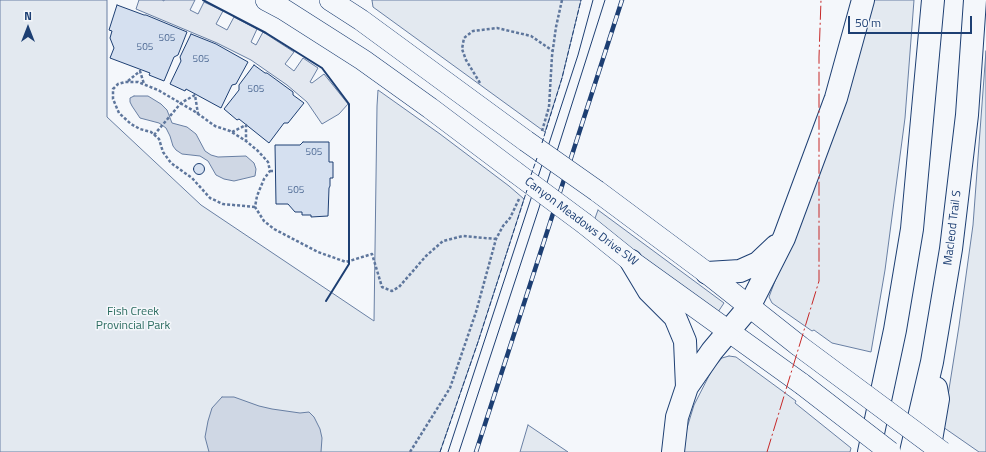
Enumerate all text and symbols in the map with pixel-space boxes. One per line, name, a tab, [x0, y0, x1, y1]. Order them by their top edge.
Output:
north arrow	[8, 8, 48, 48]
text: N	[24, 8, 32, 24]
scale bar	[850, 8, 974, 34]
text: 50 m	[855, 13, 881, 32]
house number: 505	[159, 33, 175, 45]
house number: 505	[137, 42, 153, 54]
house number: 505	[193, 54, 209, 66]
house number: 505	[248, 84, 264, 96]
house number: 505	[306, 147, 322, 159]
street label: Canyon Meadows Drive SW	[522, 175, 640, 269]
house number: 505	[288, 185, 304, 197]
street label: Macleod Trail S	[941, 190, 965, 266]
park label: Fish Creek Provincial Park	[96, 305, 170, 333]

